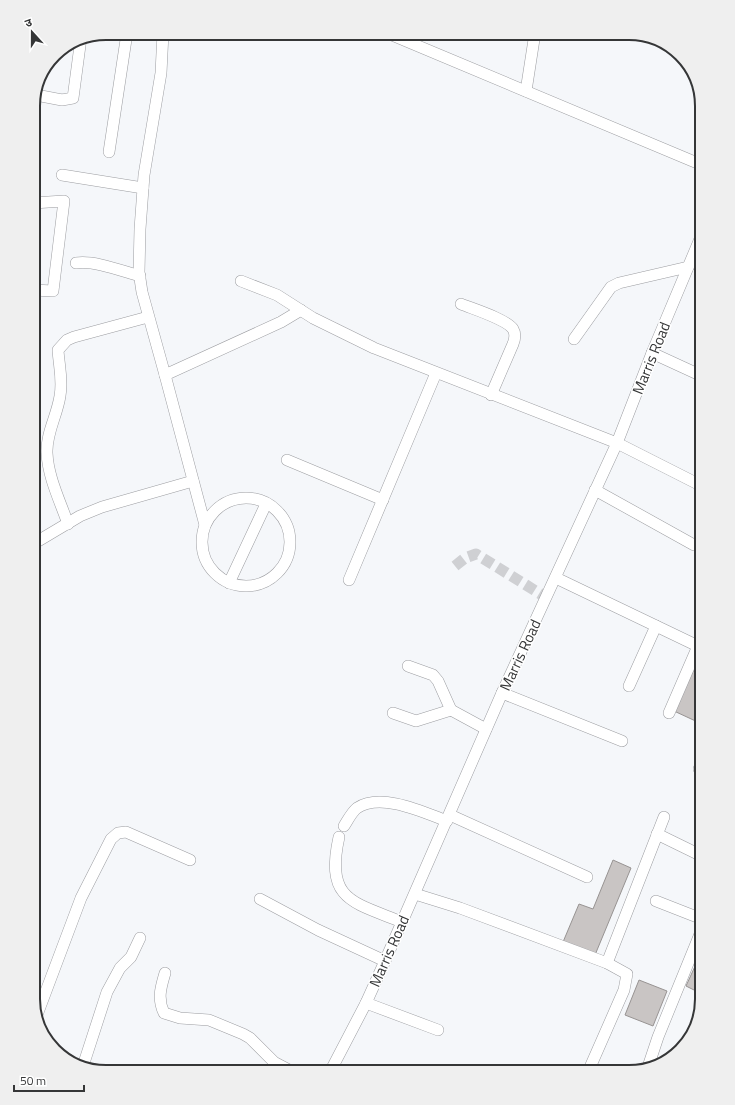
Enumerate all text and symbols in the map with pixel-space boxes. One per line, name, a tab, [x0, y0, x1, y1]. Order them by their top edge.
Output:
north arrow	[12, 12, 52, 52]
text: उ	[23, 14, 35, 31]
street label: Marris Road	[626, 318, 676, 398]
street label: Marris Road	[493, 615, 547, 695]
street label: Marris Road	[363, 911, 415, 991]
scale bar	[14, 1067, 84, 1093]
text: 50 m	[20, 1071, 46, 1090]

